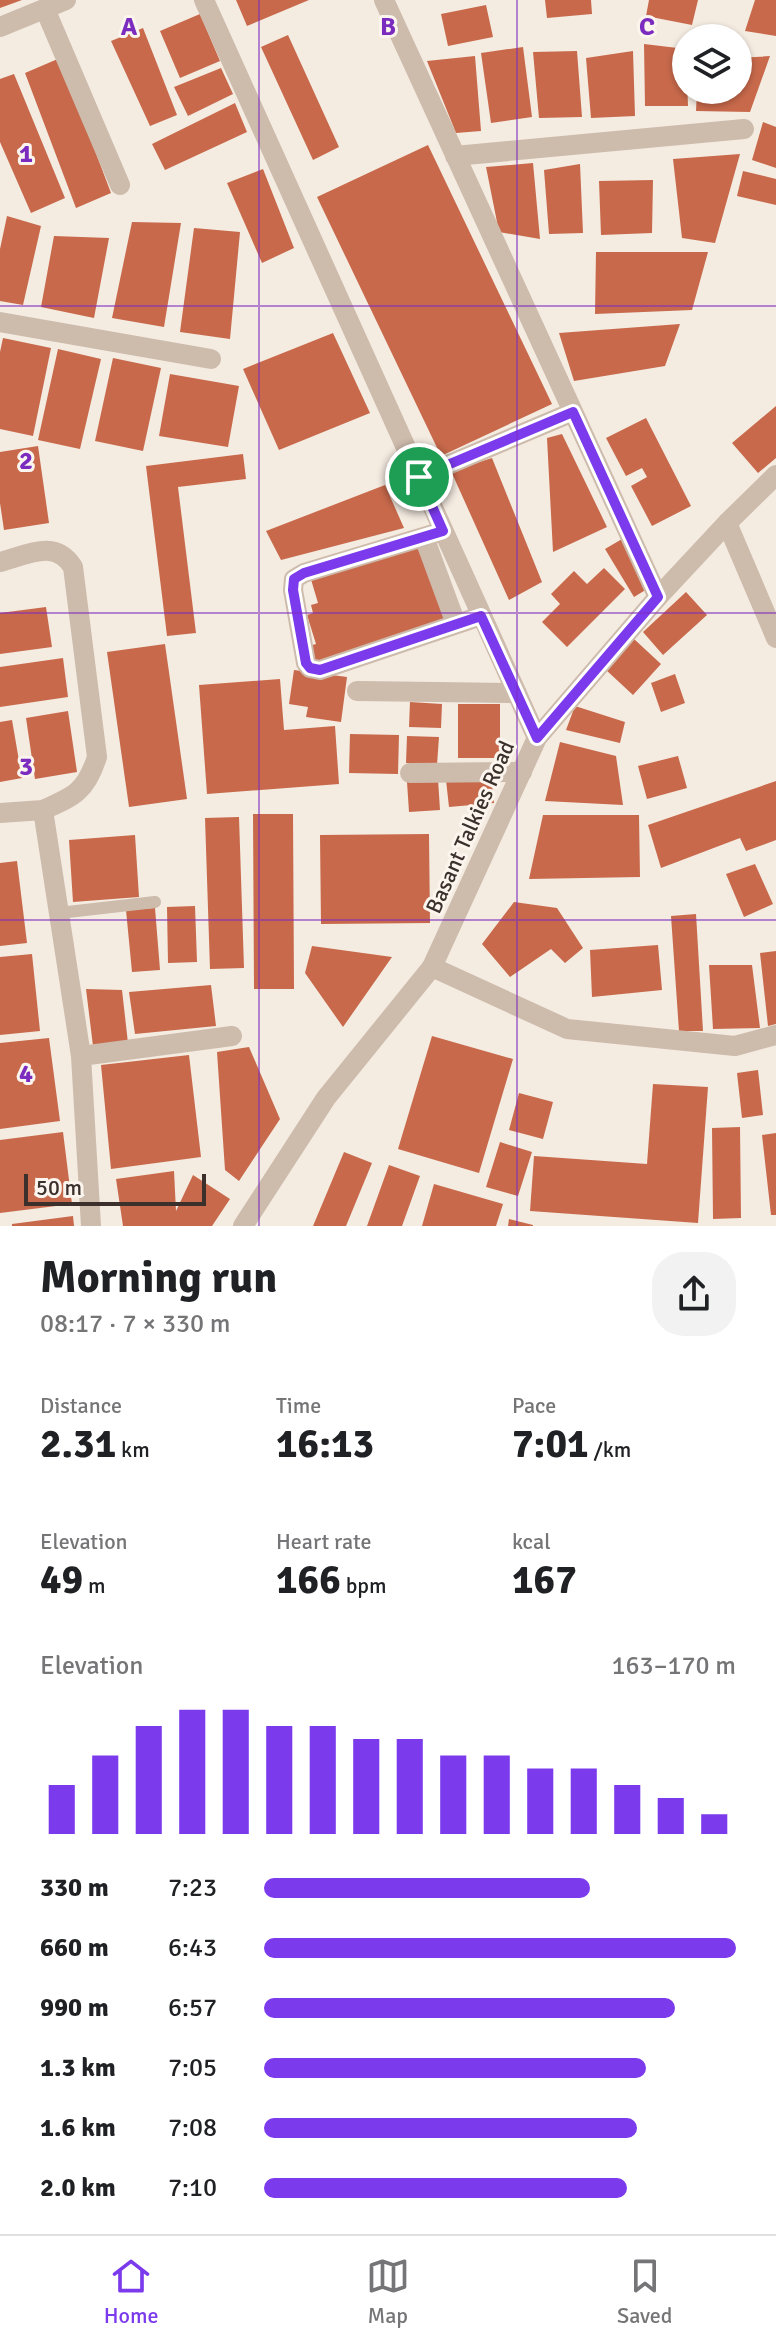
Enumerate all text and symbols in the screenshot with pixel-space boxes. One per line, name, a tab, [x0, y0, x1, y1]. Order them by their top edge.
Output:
text: A	[121, 11, 138, 43]
text: B	[380, 11, 396, 43]
text: C	[639, 11, 655, 43]
map controls	[672, 24, 752, 104]
button: layers	[672, 24, 752, 104]
text: 1	[19, 138, 33, 170]
pin	[385, 443, 453, 511]
text: 2	[19, 445, 33, 477]
icon: arrive	[397, 455, 441, 499]
street label: Basant Talkies Road	[420, 737, 520, 917]
text: 3	[19, 751, 33, 783]
text: 4	[19, 1058, 33, 1090]
scale bar	[24, 1170, 206, 1206]
text: 50 m	[36, 1174, 82, 1201]
text: Morning run	[40, 1251, 277, 1305]
button: share	[652, 1252, 736, 1336]
text: 08:17 · 7 × 330 m	[40, 1308, 231, 1340]
text: Distance	[40, 1392, 122, 1419]
text: Time	[276, 1392, 321, 1419]
text: Pace	[512, 1392, 556, 1419]
text: 2.31	[40, 1419, 116, 1469]
text: 16:13	[276, 1419, 374, 1469]
text: 7:01	[512, 1419, 589, 1469]
text: km	[116, 1436, 150, 1463]
text: /km	[589, 1436, 631, 1463]
text: Elevation	[40, 1528, 128, 1555]
text: Heart rate	[276, 1528, 371, 1555]
text: kcal	[512, 1528, 551, 1555]
text: 49	[40, 1555, 83, 1605]
text: 166	[276, 1555, 341, 1605]
text: 167	[512, 1555, 577, 1605]
text: m	[83, 1572, 106, 1599]
text: bpm	[341, 1572, 386, 1599]
text: Elevation	[40, 1650, 144, 1682]
text: 163–170 m	[612, 1650, 736, 1682]
text: 330 m	[40, 1872, 109, 1904]
text: 7:23	[168, 1872, 217, 1904]
text: 660 m	[40, 1932, 109, 1964]
text: 6:43	[168, 1932, 217, 1964]
text: 990 m	[40, 1992, 109, 2024]
text: 6:57	[168, 1992, 217, 2024]
text: 1.3 km	[40, 2052, 116, 2084]
text: 7:05	[168, 2052, 217, 2084]
text: 1.6 km	[40, 2112, 116, 2144]
text: 7:08	[168, 2112, 217, 2144]
text: 2.0 km	[40, 2172, 116, 2204]
text: 7:10	[168, 2172, 217, 2204]
tab: Home	[104, 2254, 158, 2329]
tab: Map	[366, 2254, 410, 2329]
tab: Saved	[617, 2254, 672, 2329]

